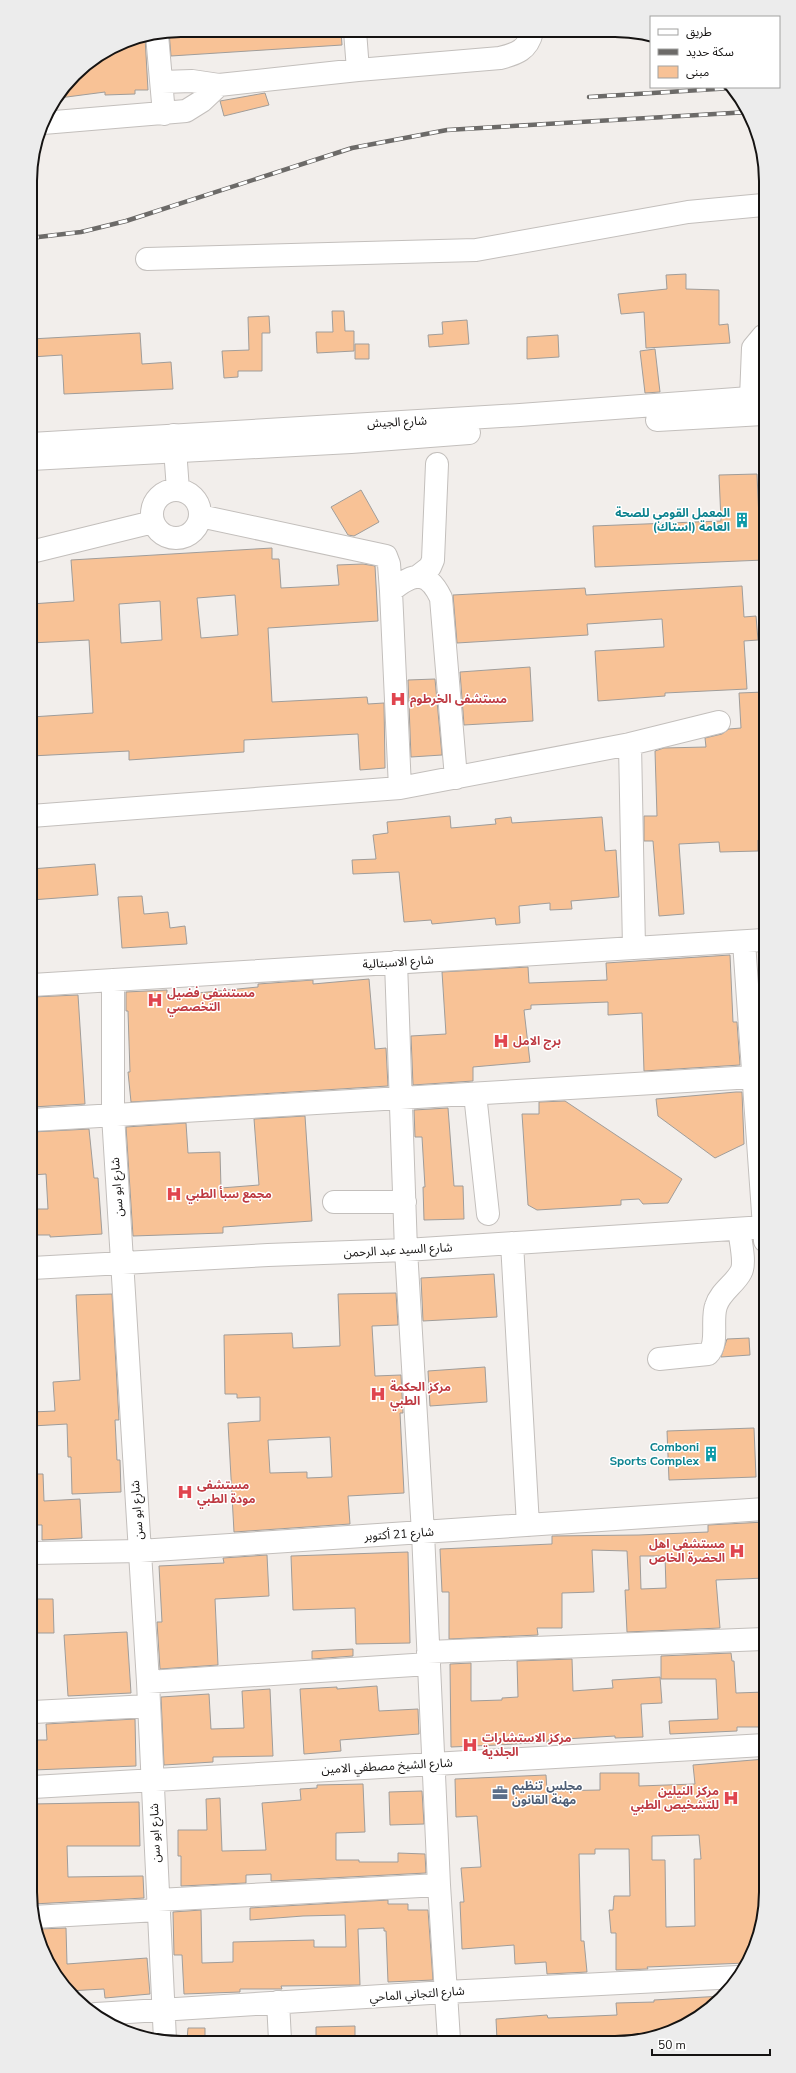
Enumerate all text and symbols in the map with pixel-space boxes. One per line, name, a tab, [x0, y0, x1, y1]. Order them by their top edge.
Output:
legend	[650, 16, 780, 88]
text: طريق	[686, 24, 712, 40]
text: سكة حديد	[686, 44, 734, 60]
text: مبنى	[686, 64, 709, 80]
street label: شارع الجيش	[367, 412, 427, 433]
place label: المعمل القومي للصحة العامة (استاك)	[615, 505, 730, 535]
building icon: المعمل القومي للصحة العامة (استاك)	[733, 511, 751, 529]
hospital icon: مستشفى الخرطوم	[389, 690, 407, 708]
place label: مستشفى الخرطوم	[410, 691, 507, 708]
street label: شارع الاسبتالية	[362, 952, 434, 973]
place label: مستشفى فضيل التخصصي	[167, 985, 255, 1017]
hospital icon: مستشفى فضيل التخصصي	[146, 991, 164, 1009]
hospital icon: برج الامل	[492, 1032, 510, 1050]
place label: برج الامل	[513, 1033, 561, 1050]
street label: شارع ابو سن	[107, 1157, 128, 1217]
hospital icon: مجمع سبأ الطبي	[165, 1185, 183, 1203]
place label: مجمع سبأ الطبي	[186, 1186, 272, 1204]
street label: شارع السيد عبد الرحمن	[343, 1239, 453, 1262]
place label: مركز الحكمة الطبي	[390, 1379, 451, 1411]
hospital icon: مركز الحكمة الطبي	[369, 1385, 387, 1403]
place label: Comboni Sports Complex	[609, 1439, 699, 1469]
building icon: Comboni Sports Complex	[702, 1445, 720, 1463]
place label: مستشفى مودة الطبي	[197, 1477, 256, 1509]
street label: شارع ابو سن	[127, 1480, 148, 1540]
hospital icon: مستشفى مودة الطبي	[176, 1483, 194, 1501]
street label: شارع 21 أكتوبر	[363, 1524, 434, 1545]
place label: مستشفى اهل الحضرة الخاص	[649, 1536, 725, 1566]
hospital icon: مستشفى اهل الحضرة الخاص	[728, 1542, 746, 1560]
place label: مركز الاستشارات الجلدية	[482, 1730, 571, 1760]
hospital icon: مركز الاستشارات الجلدية	[461, 1736, 479, 1754]
street label: شارع الشيخ مصطفي الامين	[321, 1755, 453, 1779]
place label: مجلس تنظيم مهنة القانون	[512, 1778, 582, 1808]
place label: مركز النيلين للتشخيص الطبي	[631, 1783, 719, 1815]
office icon: مجلس تنظيم مهنة القانون	[491, 1784, 509, 1802]
hospital icon: مركز النيلين للتشخيص الطبي	[722, 1789, 740, 1807]
street label: شارع ابو سن	[146, 1803, 165, 1863]
street label: شارع التجاني الماحي	[369, 1983, 465, 2007]
scale bar	[652, 2031, 770, 2057]
text: 50 m	[658, 2037, 686, 2053]

